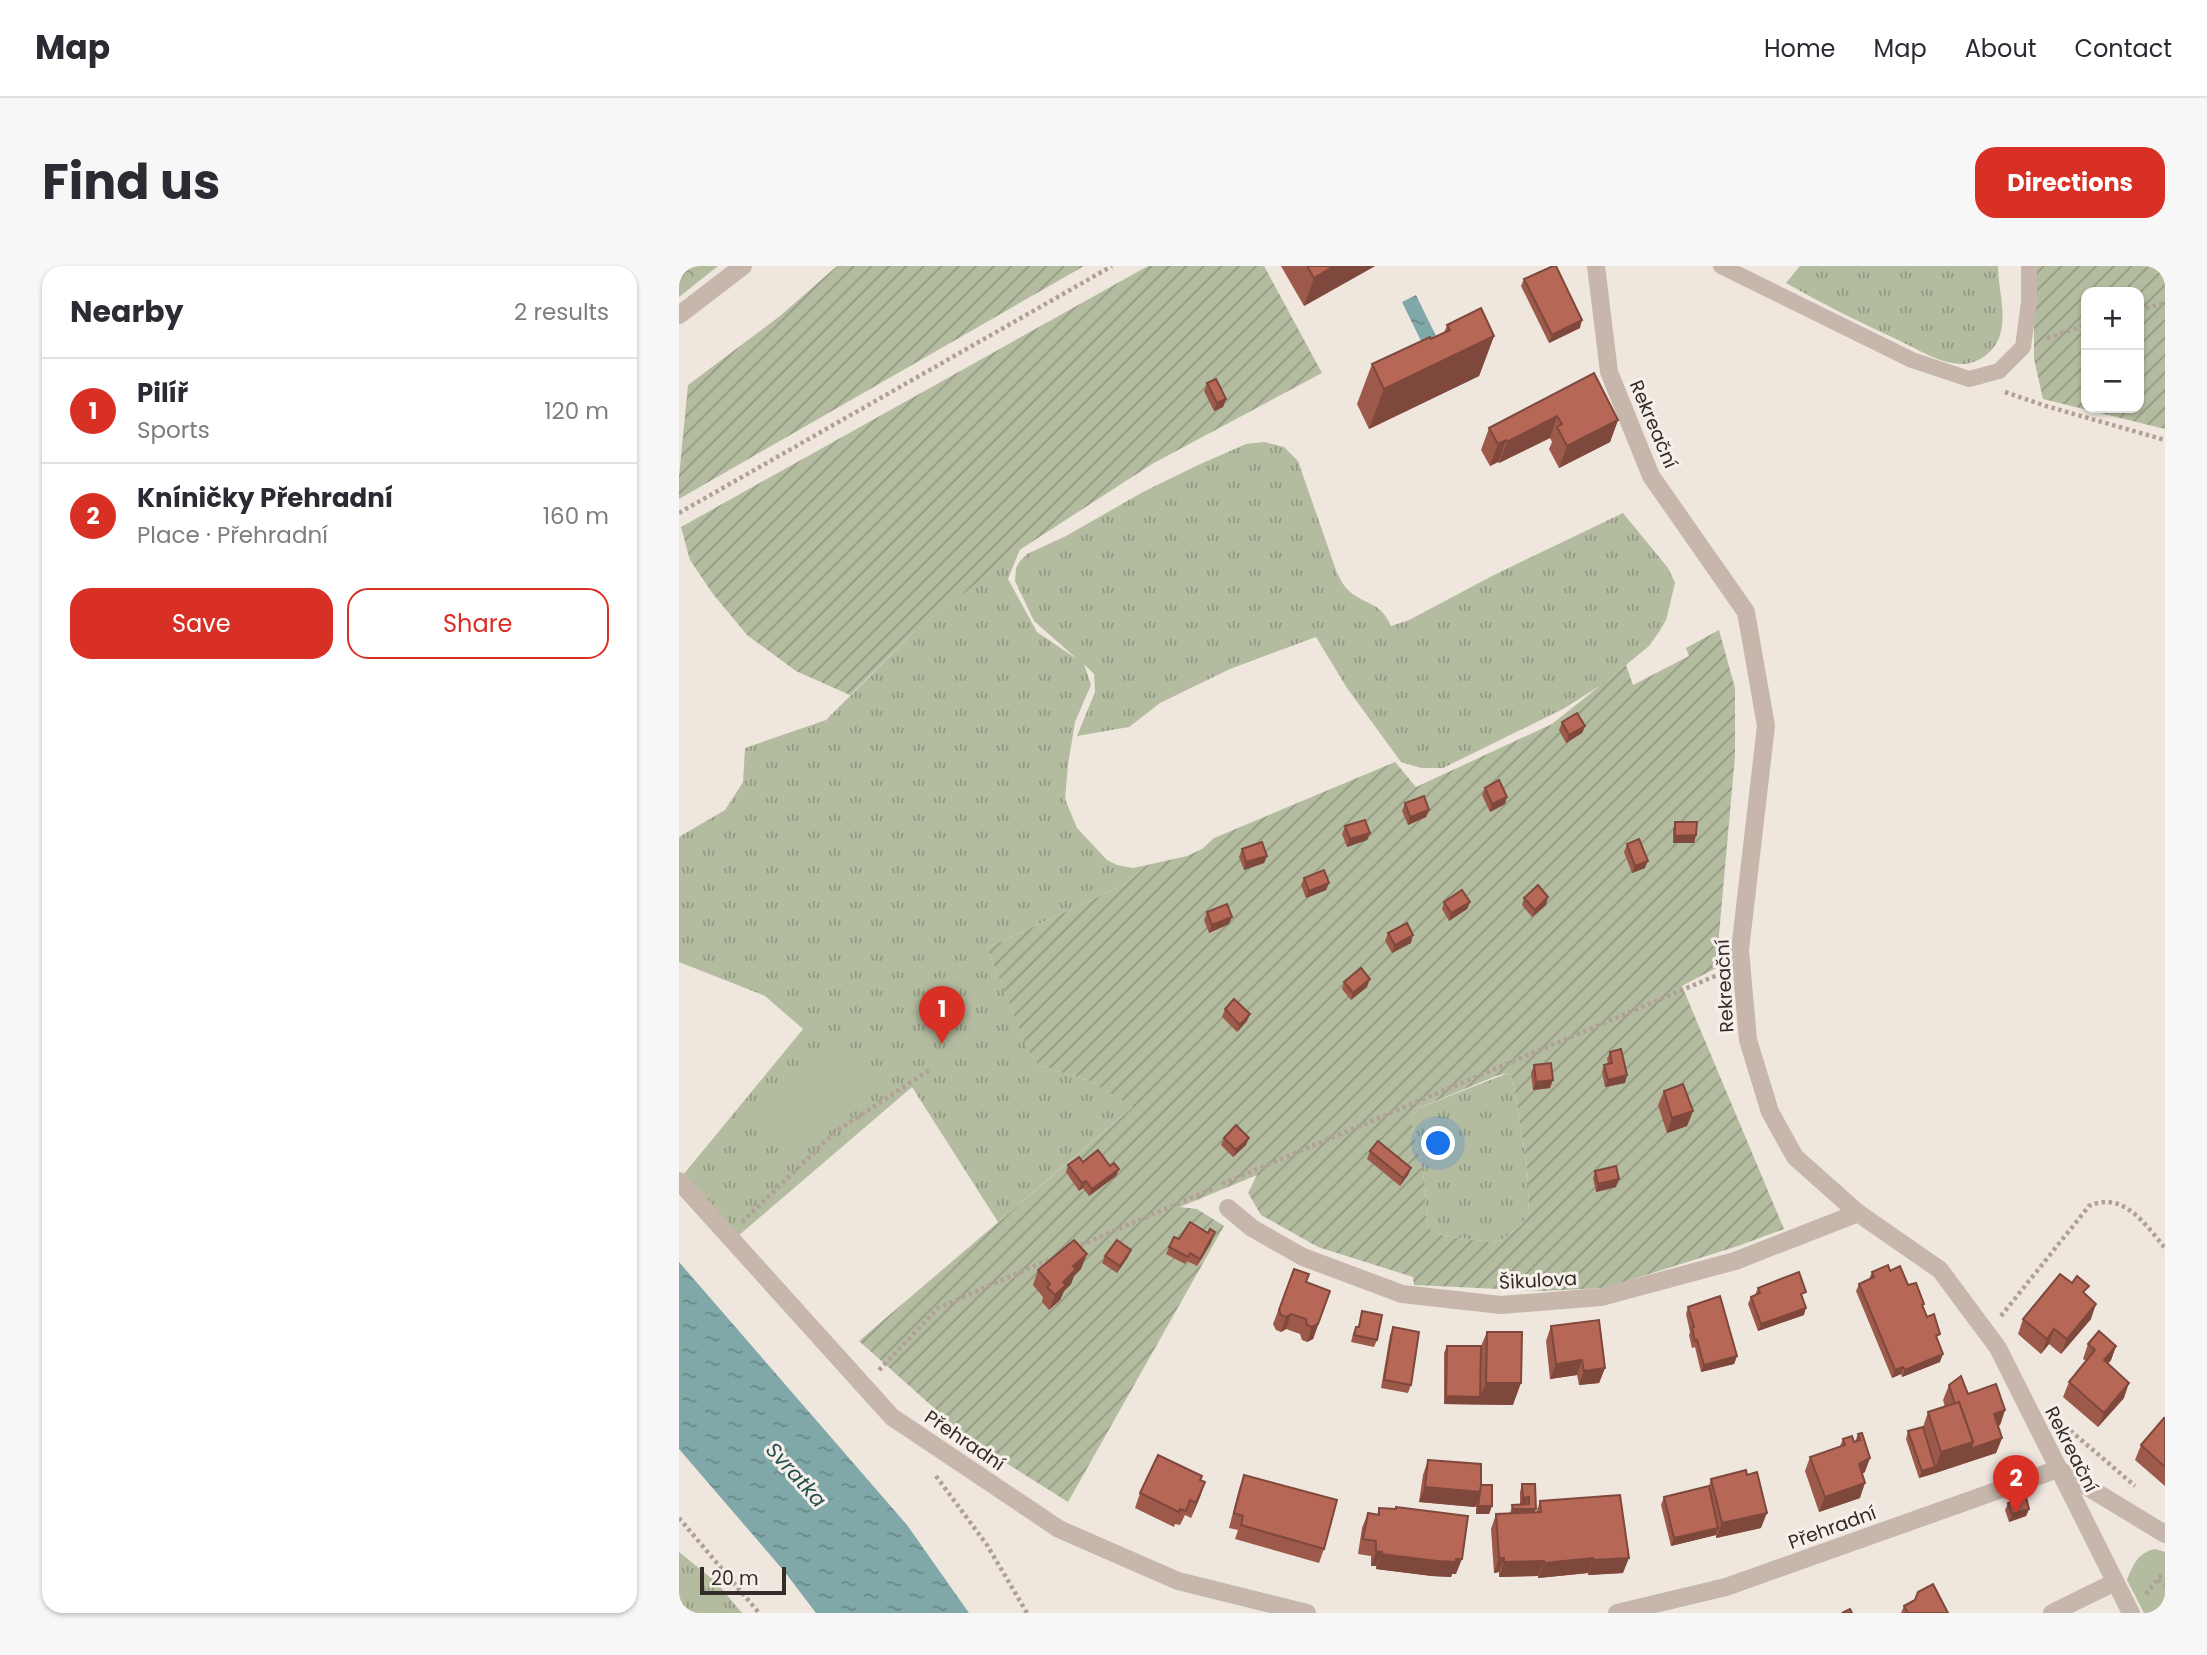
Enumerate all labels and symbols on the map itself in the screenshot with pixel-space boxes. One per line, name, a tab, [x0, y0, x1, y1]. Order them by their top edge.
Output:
street label: Rekreační	[1623, 376, 1684, 473]
street label: Rekreační	[1709, 938, 1740, 1033]
pin: 1	[919, 986, 965, 1044]
your location	[1421, 1126, 1455, 1160]
street label: Šikulova	[1498, 1265, 1578, 1296]
street label: Rekreační	[2038, 1402, 2105, 1497]
street label: Přehradní	[919, 1404, 1011, 1477]
water label: Svratka	[759, 1436, 833, 1514]
pin: 2	[1993, 1455, 2039, 1513]
street label: Přehradní	[1784, 1499, 1880, 1556]
scale bar	[700, 1564, 786, 1596]

